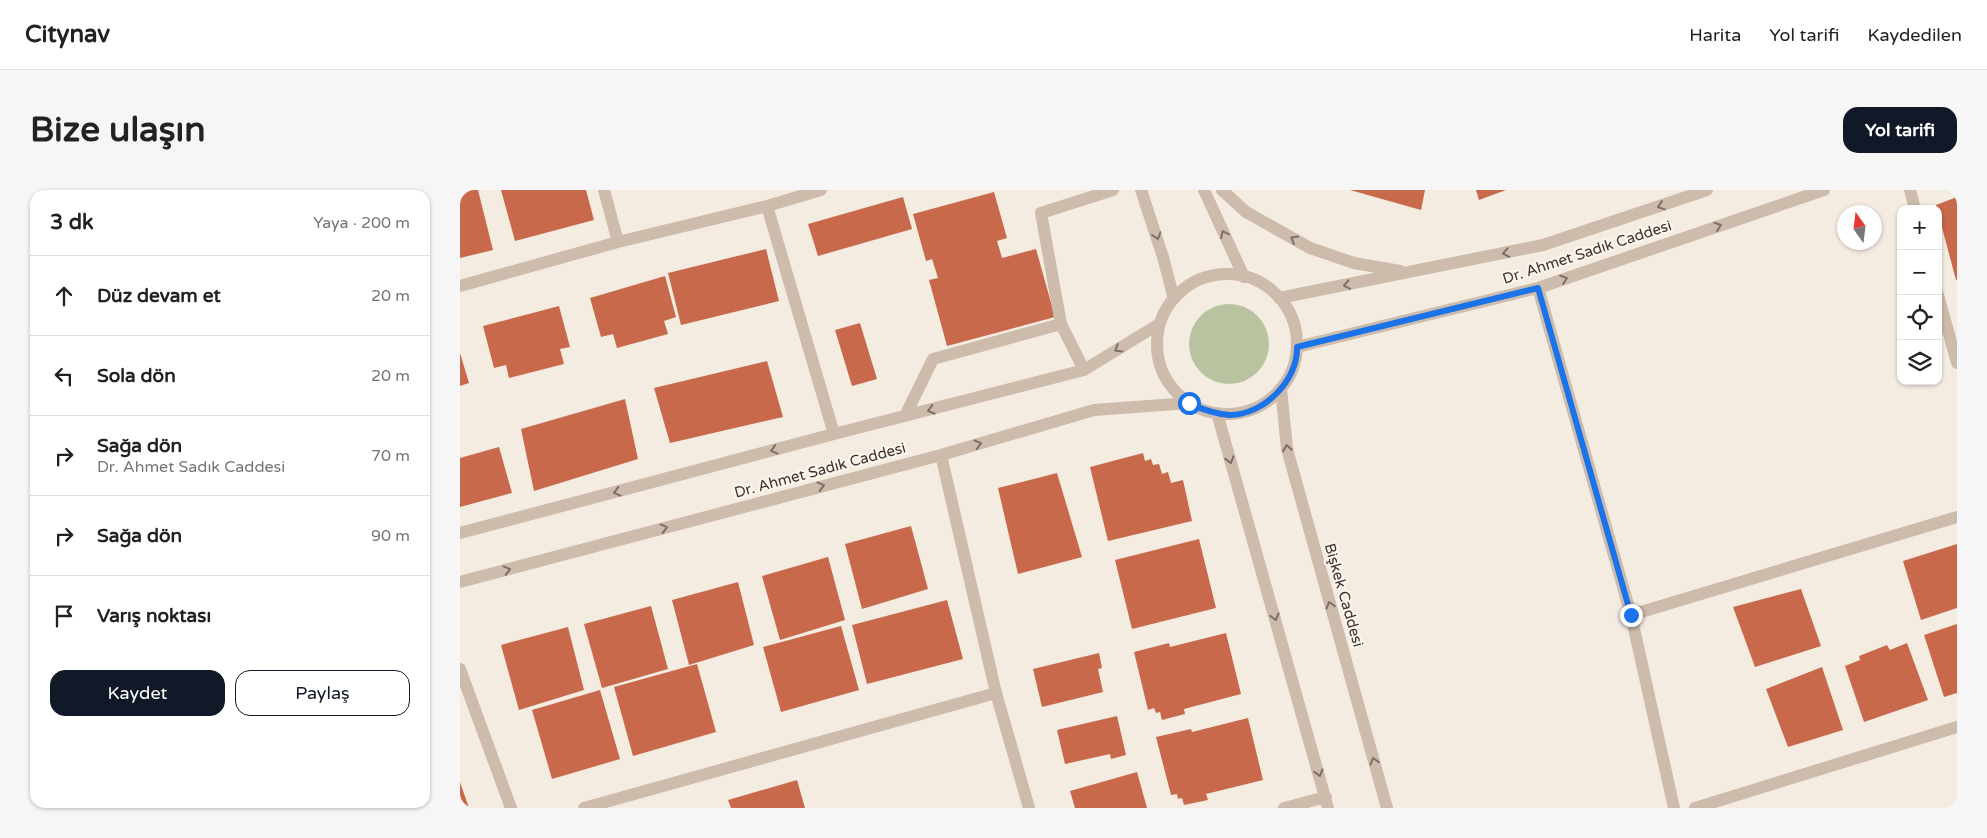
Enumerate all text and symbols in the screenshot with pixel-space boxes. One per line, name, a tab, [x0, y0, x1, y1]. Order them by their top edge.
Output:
text: Citynav	[25, 20, 110, 49]
text: Harita	[1689, 24, 1741, 46]
text: Yol tarifi	[1769, 24, 1839, 46]
text: Kaydedilen	[1867, 24, 1962, 46]
button: Yol tarifi	[1843, 107, 1957, 153]
text: Bize ulaşın	[30, 109, 206, 151]
one-way arrow	[1657, 200, 1666, 210]
north arrow	[1837, 205, 1882, 250]
map controls	[1897, 205, 1942, 385]
button: +	[1897, 205, 1942, 250]
text: 3 dk	[50, 210, 93, 235]
text: Yaya · 200 m	[313, 213, 410, 233]
street label: Dr. Ahmet Sadık Caddesi	[1500, 216, 1674, 288]
one-way arrow	[1713, 222, 1722, 232]
one-way arrow	[1220, 230, 1230, 239]
one-way arrow	[1151, 232, 1161, 240]
one-way arrow	[1291, 236, 1300, 246]
one-way arrow	[1502, 247, 1510, 258]
button: −	[1897, 250, 1942, 295]
one-way arrow	[1560, 275, 1568, 285]
one-way arrow	[1342, 279, 1351, 290]
icon: ahead	[50, 282, 78, 310]
text: Düz devam et	[97, 285, 221, 307]
text: 20 m	[371, 286, 410, 306]
button: locate	[1897, 295, 1942, 340]
button: layers	[1897, 340, 1942, 385]
one-way arrow	[1114, 343, 1123, 353]
icon: left	[50, 362, 78, 390]
text: Sola dön	[97, 365, 176, 387]
text: 20 m	[371, 366, 410, 386]
route start	[1178, 392, 1201, 415]
one-way arrow	[928, 404, 936, 414]
text: Sağa dön	[97, 435, 182, 457]
street label: Dr. Ahmet Sadık Caddesi	[732, 438, 908, 502]
one-way arrow	[973, 439, 982, 449]
icon: right	[50, 442, 78, 470]
one-way arrow	[769, 444, 778, 455]
one-way arrow	[1283, 444, 1293, 452]
text: 70 m	[371, 446, 410, 466]
one-way arrow	[1225, 456, 1235, 464]
text: Dr. Ahmet Sadık Caddesi	[97, 457, 285, 477]
one-way arrow	[817, 482, 825, 492]
one-way arrow	[613, 486, 621, 496]
icon: right	[50, 522, 78, 550]
one-way arrow	[660, 523, 669, 534]
text: Sağa dön	[97, 525, 182, 547]
text: 90 m	[371, 526, 410, 546]
street label: Bişkek Caddesi	[1321, 541, 1367, 649]
one-way arrow	[503, 565, 511, 575]
one-way arrow	[1326, 601, 1336, 609]
icon: arrive	[50, 602, 78, 630]
route end	[1620, 604, 1643, 627]
text: Varış noktası	[97, 605, 211, 627]
one-way arrow	[1269, 612, 1279, 620]
button: Kaydet	[50, 670, 225, 716]
button: Paylaş	[235, 670, 410, 716]
one-way arrow	[1370, 757, 1380, 766]
one-way arrow	[1313, 768, 1324, 777]

